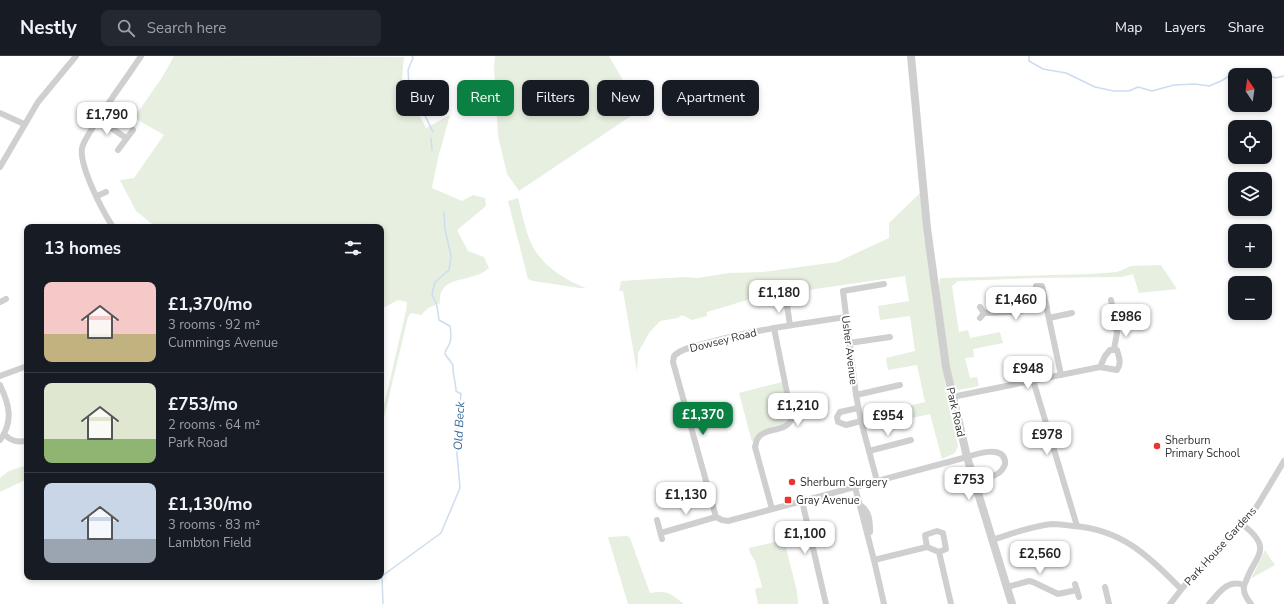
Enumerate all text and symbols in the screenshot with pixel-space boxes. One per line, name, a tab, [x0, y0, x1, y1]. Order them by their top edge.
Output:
search box	[101, 10, 381, 46]
text: Nestly	[20, 15, 77, 41]
icon: search	[115, 17, 137, 39]
text: Search here	[147, 18, 226, 38]
text: Map	[1115, 18, 1142, 37]
text: Layers	[1164, 18, 1206, 37]
text: Share	[1228, 18, 1264, 37]
north arrow	[1228, 68, 1272, 112]
map controls	[1228, 68, 1272, 320]
chip: Buy	[396, 80, 449, 116]
chip: Rent	[457, 80, 514, 116]
chip: Filters	[522, 80, 589, 116]
chip: New	[597, 80, 654, 116]
chip: Apartment	[662, 80, 759, 116]
pin: £1,790	[74, 102, 140, 136]
text: £1,790	[86, 106, 128, 124]
button: locate	[1228, 120, 1272, 164]
button: layers	[1228, 172, 1272, 216]
button: +	[1228, 224, 1272, 268]
text: 13 homes	[44, 237, 121, 260]
icon: filters	[342, 237, 364, 259]
button: −	[1228, 276, 1272, 320]
pin: £1,180	[746, 280, 812, 314]
text: £1,180	[758, 284, 800, 302]
pin: £1,460	[983, 287, 1049, 321]
text: £1,460	[995, 291, 1037, 309]
text: £1,370/mo	[168, 293, 252, 316]
icon: home	[76, 298, 124, 346]
pin: £986	[1102, 304, 1150, 338]
text: £986	[1110, 308, 1142, 326]
street label: Usher Avenue	[838, 315, 861, 386]
text: 3 rooms · 92 m²	[168, 316, 260, 334]
street label: Dowsey Road	[688, 325, 758, 356]
text: Cummings Avenue	[168, 334, 278, 352]
pin: £948	[1004, 356, 1052, 390]
text: £948	[1012, 360, 1044, 378]
street label: Park Road	[943, 386, 968, 438]
text: £753/mo	[168, 393, 238, 416]
pin: £1,210	[765, 393, 831, 427]
text: £1,210	[777, 397, 819, 415]
icon: home	[76, 399, 124, 447]
water label: Old Beck	[450, 400, 468, 451]
pin: £1,370	[670, 402, 736, 436]
pin: £954	[864, 403, 912, 437]
text: £1,370	[682, 406, 724, 424]
text: £954	[872, 407, 904, 425]
text: 2 rooms · 64 m²	[168, 416, 260, 434]
pin: £978	[1023, 422, 1071, 456]
text: £978	[1031, 426, 1063, 444]
place label: Sherburn Primary School	[1165, 433, 1241, 461]
text: Park Road	[168, 434, 228, 452]
marker: Sherburn Primary School	[1152, 441, 1162, 451]
pin: £753	[945, 467, 993, 501]
text: £753	[953, 471, 985, 489]
place label: Sherburn Surgery	[800, 475, 888, 490]
marker: Sherburn Surgery	[787, 477, 797, 487]
pin: £1,130	[653, 482, 719, 516]
text: £1,130	[665, 486, 707, 504]
text: £1,130/mo	[168, 493, 252, 516]
place label: Gray Avenue	[796, 493, 860, 508]
marker: Gray Avenue	[783, 495, 793, 505]
icon: home	[76, 499, 124, 547]
street label: Park House Gardens	[1181, 504, 1260, 589]
text: 3 rooms · 83 m²	[168, 516, 260, 534]
pin: £1,100	[772, 521, 838, 555]
text: £1,100	[784, 525, 826, 543]
text: Lambton Field	[168, 534, 251, 552]
pin: £2,560	[1007, 541, 1073, 575]
text: £2,560	[1019, 545, 1061, 563]

